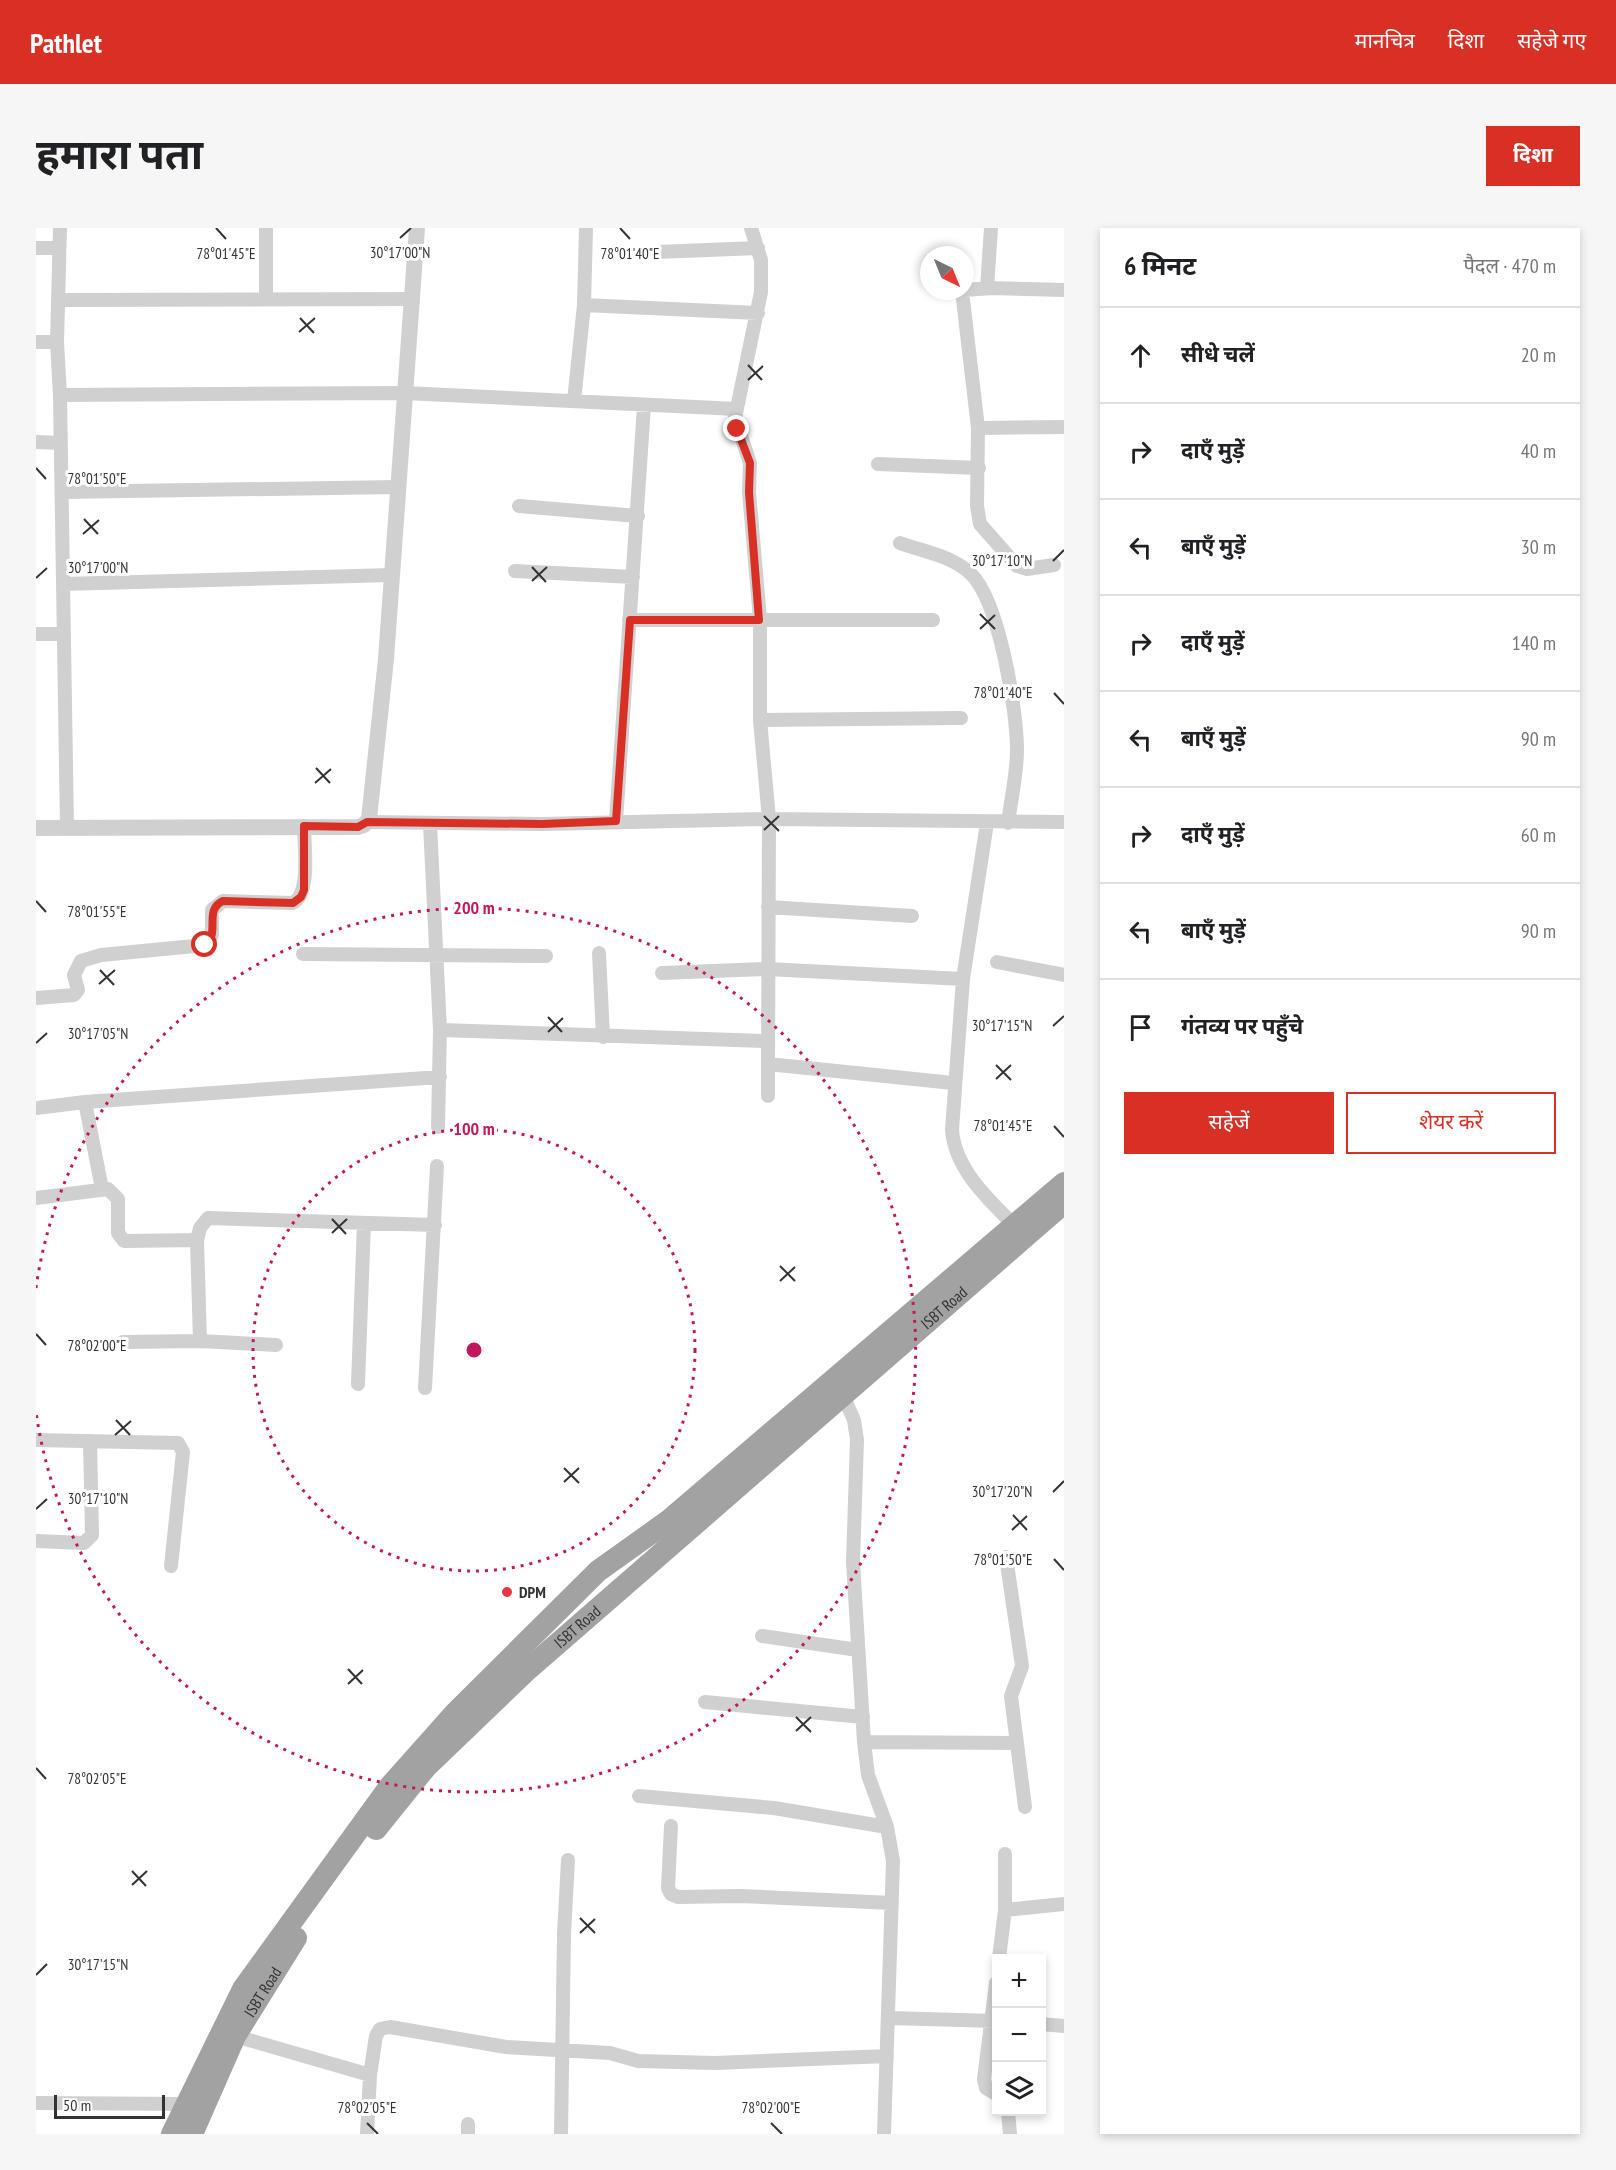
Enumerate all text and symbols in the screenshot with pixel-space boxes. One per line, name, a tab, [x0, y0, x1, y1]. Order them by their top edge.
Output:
text: Pathlet	[30, 24, 102, 61]
text: मानचित्र	[1355, 27, 1415, 54]
text: दिशा	[1448, 27, 1484, 54]
text: सहेजे गए	[1517, 27, 1586, 54]
text: हमारा पता	[36, 126, 203, 181]
button: दिशा	[1486, 126, 1580, 186]
text: 30°17'00"N	[370, 243, 430, 262]
text: 78°01'45"E	[196, 244, 256, 263]
text: 78°01'40"E	[600, 244, 660, 263]
north arrow	[920, 246, 974, 300]
text: 6 मिनट	[1124, 249, 1196, 282]
text: पैदल · 470 m	[1463, 253, 1556, 279]
icon: ahead	[1124, 339, 1157, 372]
text: सीधे चलें	[1181, 340, 1255, 368]
text: 20 m	[1521, 342, 1556, 368]
route end	[723, 415, 749, 441]
icon: right	[1124, 435, 1157, 468]
text: दाएँ मुड़ें	[1181, 436, 1245, 464]
text: 40 m	[1521, 438, 1556, 464]
text: 78°01'50"E	[67, 469, 127, 488]
icon: left	[1124, 531, 1157, 564]
text: बाएँ मुड़ें	[1181, 532, 1246, 560]
text: 30 m	[1521, 534, 1556, 560]
text: 30°17'10"N	[972, 551, 1032, 570]
text: 30°17'00"N	[68, 558, 128, 577]
icon: right	[1124, 627, 1157, 660]
text: दाएँ मुड़ें	[1181, 628, 1245, 656]
text: 140 m	[1512, 630, 1556, 656]
text: 78°01'40"E	[973, 683, 1033, 702]
icon: left	[1124, 723, 1157, 756]
text: बाएँ मुड़ें	[1181, 724, 1246, 752]
text: 90 m	[1521, 726, 1556, 752]
icon: right	[1124, 819, 1157, 852]
text: दाएँ मुड़ें	[1181, 820, 1245, 848]
text: 60 m	[1521, 822, 1556, 848]
text: 200 m	[453, 896, 495, 919]
text: 78°01'55"E	[67, 902, 127, 921]
icon: left	[1124, 915, 1157, 948]
text: बाएँ मुड़ें	[1181, 916, 1246, 944]
text: 90 m	[1521, 918, 1556, 944]
route start	[191, 931, 217, 957]
icon: arrive	[1124, 1011, 1157, 1044]
text: गंतव्य पर पहुँचे	[1181, 1012, 1303, 1040]
text: 30°17'15"N	[972, 1016, 1032, 1035]
text: 30°17'05"N	[68, 1024, 128, 1043]
button: सहेजें	[1124, 1092, 1334, 1154]
button: शेयर करें	[1346, 1092, 1556, 1154]
text: 78°01'45"E	[973, 1116, 1033, 1135]
text: 100 m	[453, 1117, 495, 1140]
street label: ISBT Road	[916, 1282, 971, 1333]
text: 78°02'00"E	[67, 1336, 127, 1355]
centre of rings	[464, 1340, 484, 1360]
text: 30°17'20"N	[972, 1482, 1032, 1501]
text: 30°17'10"N	[68, 1489, 128, 1508]
text: 78°01'50"E	[973, 1550, 1033, 1569]
place label: DPM	[519, 1582, 546, 1602]
marker: DPM	[500, 1585, 514, 1599]
street label: ISBT Road	[550, 1601, 605, 1652]
text: 78°02'05"E	[67, 1769, 127, 1788]
map controls	[992, 1954, 1046, 2116]
button: +	[992, 1954, 1046, 2008]
text: 30°17'15"N	[68, 1955, 128, 1974]
street label: ISBT Road	[239, 1963, 286, 2021]
button: −	[992, 2008, 1046, 2062]
button: layers	[992, 2062, 1046, 2116]
scale bar	[54, 2092, 165, 2120]
text: 50 m	[63, 2095, 91, 2115]
text: 78°02'05"E	[337, 2098, 397, 2117]
text: 78°02'00"E	[741, 2098, 801, 2117]

